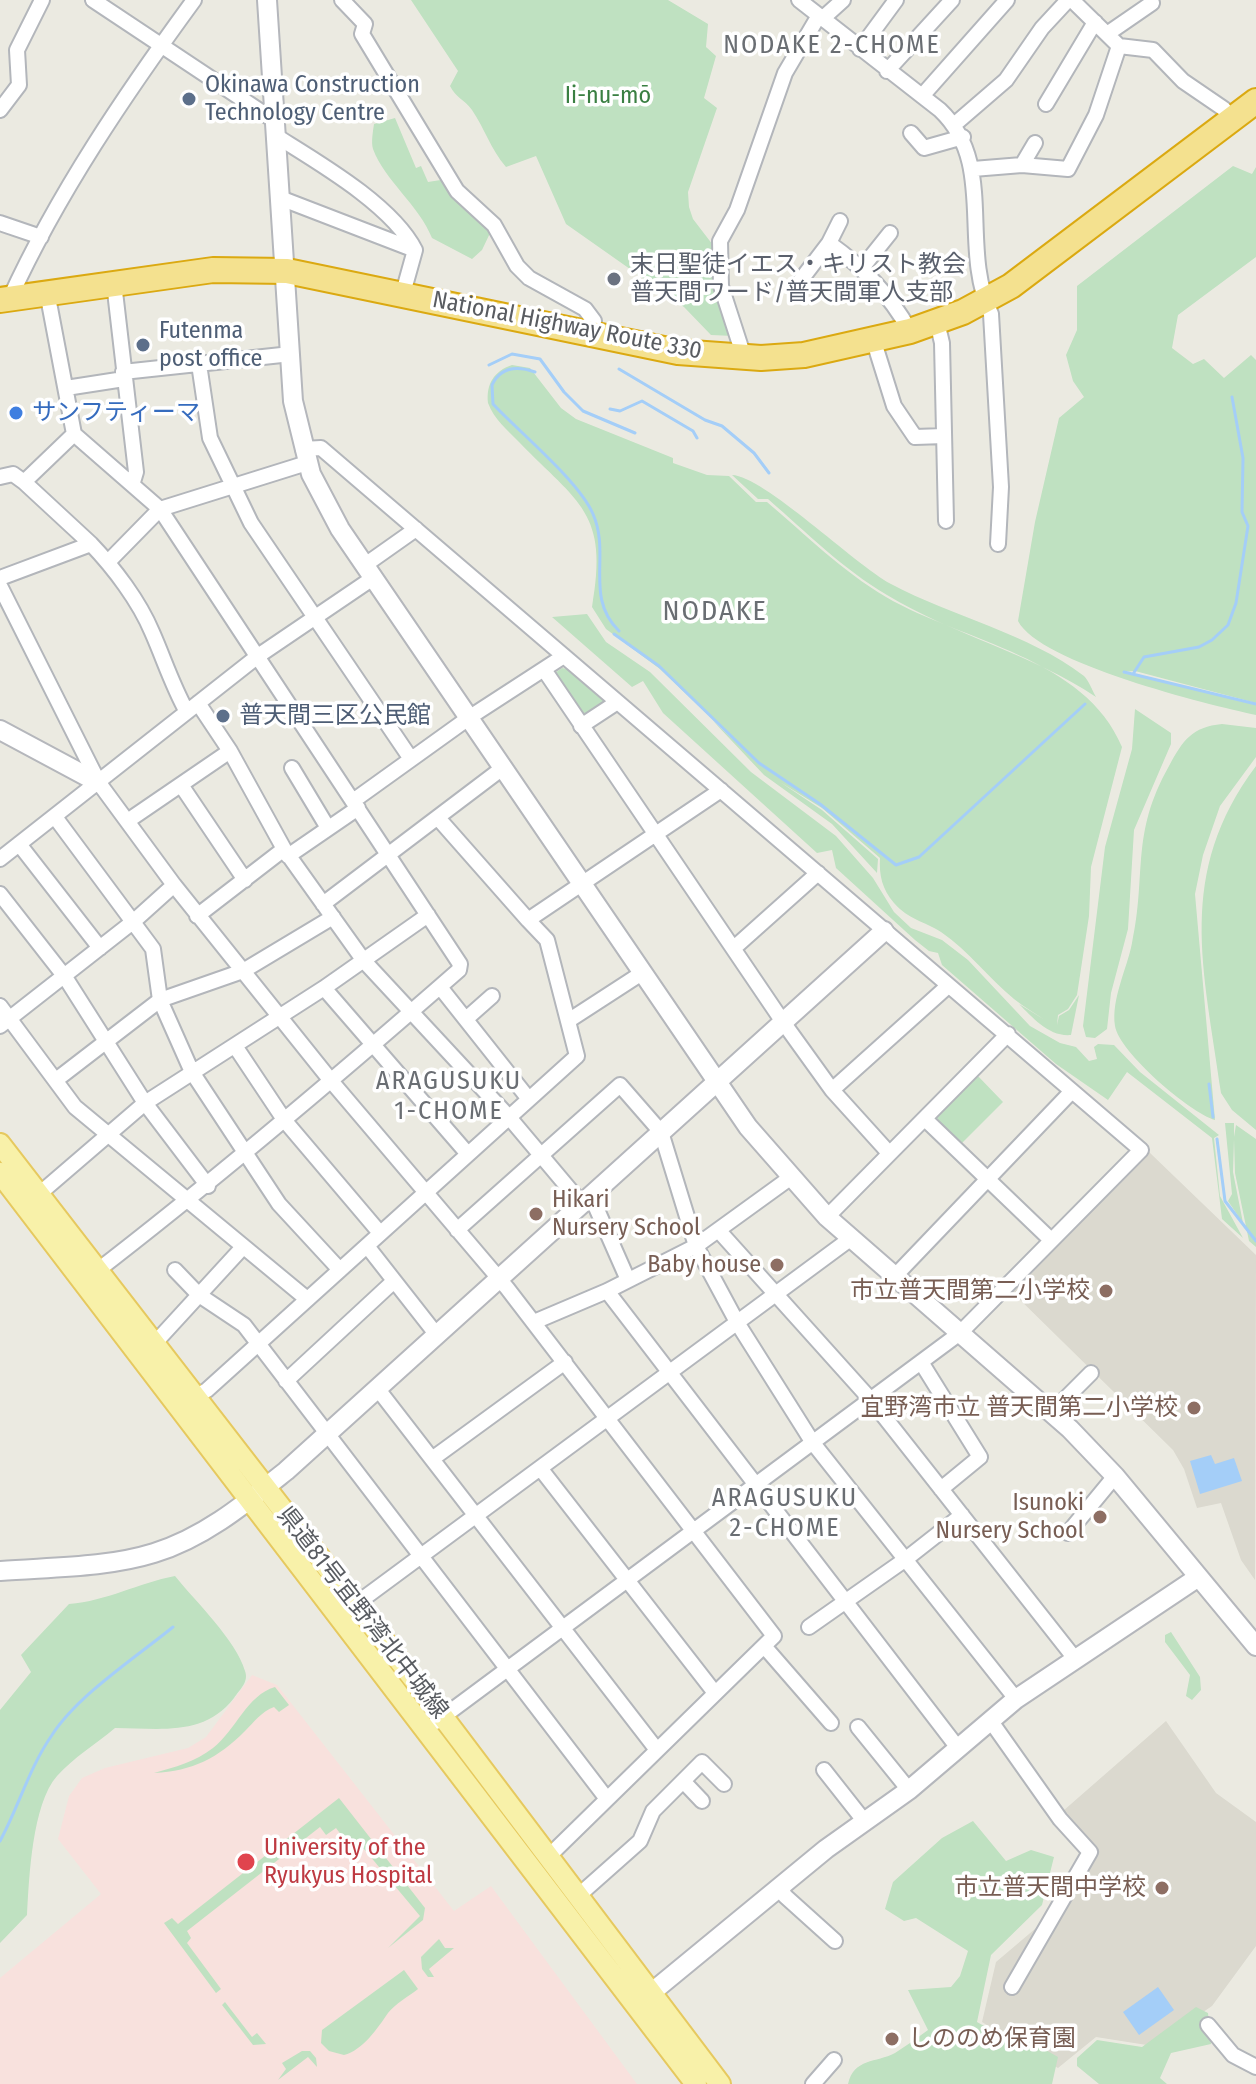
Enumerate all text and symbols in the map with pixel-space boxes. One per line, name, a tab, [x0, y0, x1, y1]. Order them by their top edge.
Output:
district label: NODAKE 2-CHOME	[723, 30, 941, 62]
place label: Okinawa Construction Technology Centre	[205, 71, 420, 127]
park label: Ii-nu-mō	[565, 82, 651, 110]
marker: Okinawa Construction Technology Centre	[180, 90, 198, 108]
place label: 末日聖徒イエス・キリスト教会 普天間ワード/普天間軍人支部	[630, 251, 966, 307]
marker: 末日聖徒イエス・キリスト教会 普天間ワード/普天間軍人支部	[605, 270, 623, 288]
street label: National Highway Route 330	[430, 286, 704, 366]
place label: Futenma post office	[159, 317, 262, 373]
marker: Futenma post office	[134, 336, 152, 354]
place label: サンフティーマ	[32, 399, 200, 427]
marker: サンフティーマ	[7, 404, 25, 422]
district label: NODAKE	[662, 595, 768, 629]
place label: 普天間三区公民館	[239, 702, 431, 730]
marker: 普天間三区公民館	[214, 707, 232, 725]
district label: ARAGUSUKU 1-CHOME	[376, 1066, 522, 1128]
place label: Hikari Nursery School	[552, 1186, 700, 1242]
marker: Hikari Nursery School	[527, 1205, 545, 1223]
place label: Baby house	[647, 1251, 761, 1279]
marker: Baby house	[768, 1256, 786, 1274]
place label: 市立普天間第二小学校	[850, 1277, 1090, 1305]
marker: 市立普天間第二小学校	[1097, 1282, 1115, 1300]
place label: 宜野湾市立 普天間第二小学校	[860, 1394, 1178, 1422]
marker: 宜野湾市立 普天間第二小学校	[1185, 1399, 1203, 1417]
district label: ARAGUSUKU 2-CHOME	[712, 1483, 858, 1544]
place label: Isunoki Nursery School	[936, 1489, 1084, 1545]
street label: 県道81号宜野湾北中城線	[270, 1501, 454, 1725]
marker: Isunoki Nursery School	[1091, 1508, 1109, 1526]
place label: University of the Ryukyus Hospital	[264, 1834, 432, 1890]
marker: University of the Ryukyus Hospital	[235, 1851, 257, 1873]
place label: 市立普天間中学校	[954, 1874, 1146, 1902]
marker: 市立普天間中学校	[1153, 1879, 1171, 1897]
place label: しののめ保育園	[908, 2025, 1076, 2053]
marker: しののめ保育園	[883, 2030, 901, 2048]

